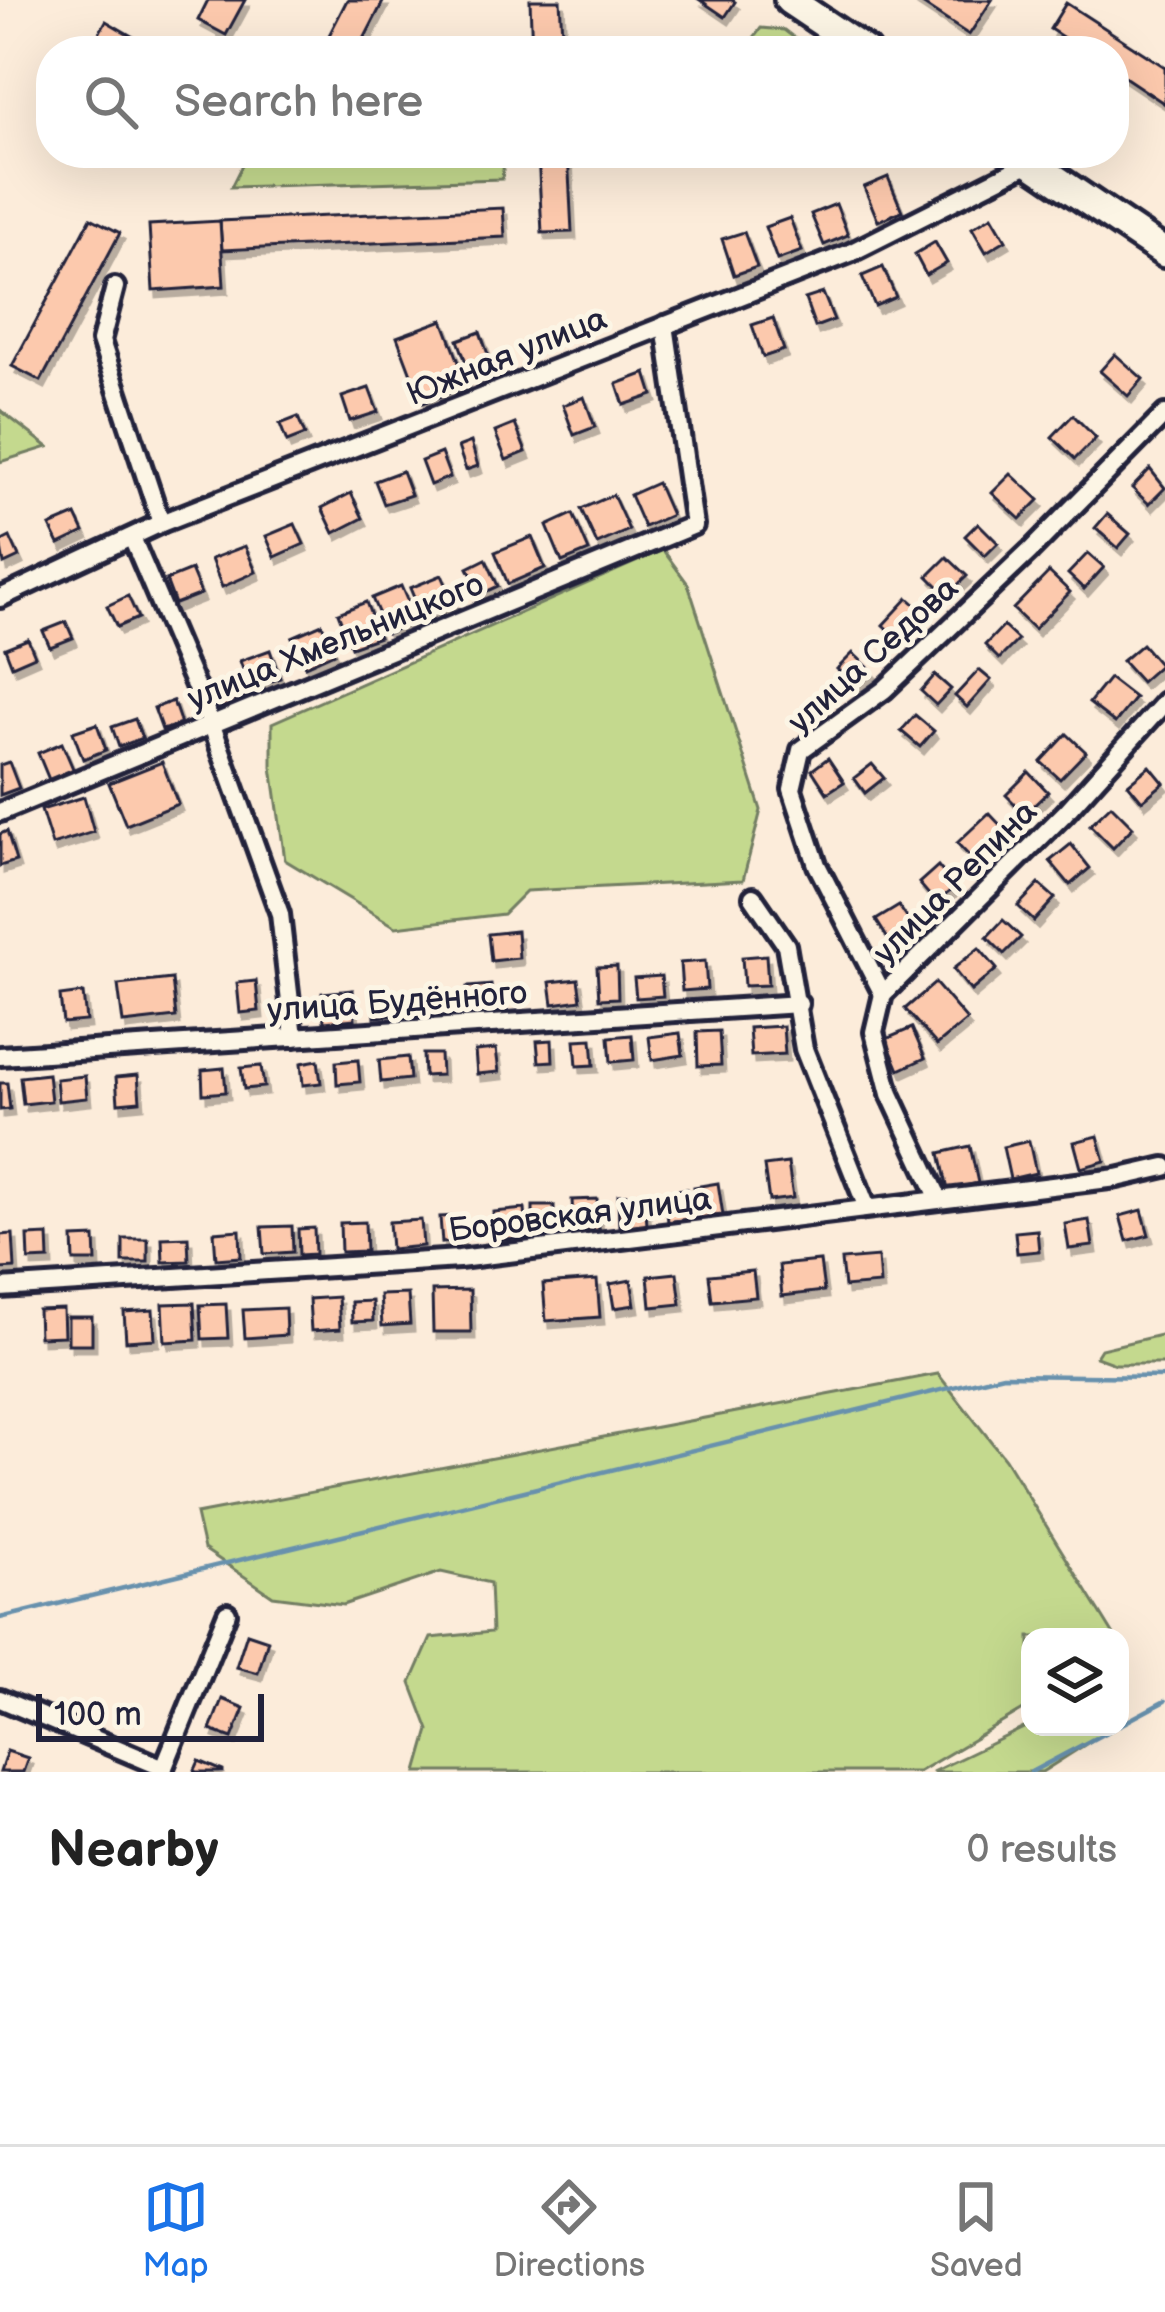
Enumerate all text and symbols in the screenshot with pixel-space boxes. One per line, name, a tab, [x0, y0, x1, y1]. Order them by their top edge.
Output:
search box	[36, 36, 1129, 168]
icon: search	[78, 69, 144, 135]
text: Search here	[174, 75, 423, 130]
street label: Южная улица	[401, 299, 613, 415]
street label: улица Хмельницкого	[182, 564, 489, 719]
street label: улица Седова	[780, 569, 967, 742]
street label: улица Репина	[865, 792, 1046, 973]
street label: улица Будённого	[266, 973, 528, 1031]
street label: Боровская улица	[447, 1179, 714, 1251]
map controls	[1021, 1628, 1129, 1736]
button: layers	[1021, 1628, 1129, 1736]
scale bar	[36, 1688, 264, 1741]
text: 100 m	[54, 1695, 142, 1735]
text: Nearby	[48, 1820, 219, 1881]
text: 0 results	[966, 1827, 1117, 1874]
tab: Map	[142, 2174, 209, 2286]
tab: Directions	[493, 2174, 645, 2286]
tab: Saved	[930, 2174, 1023, 2286]

